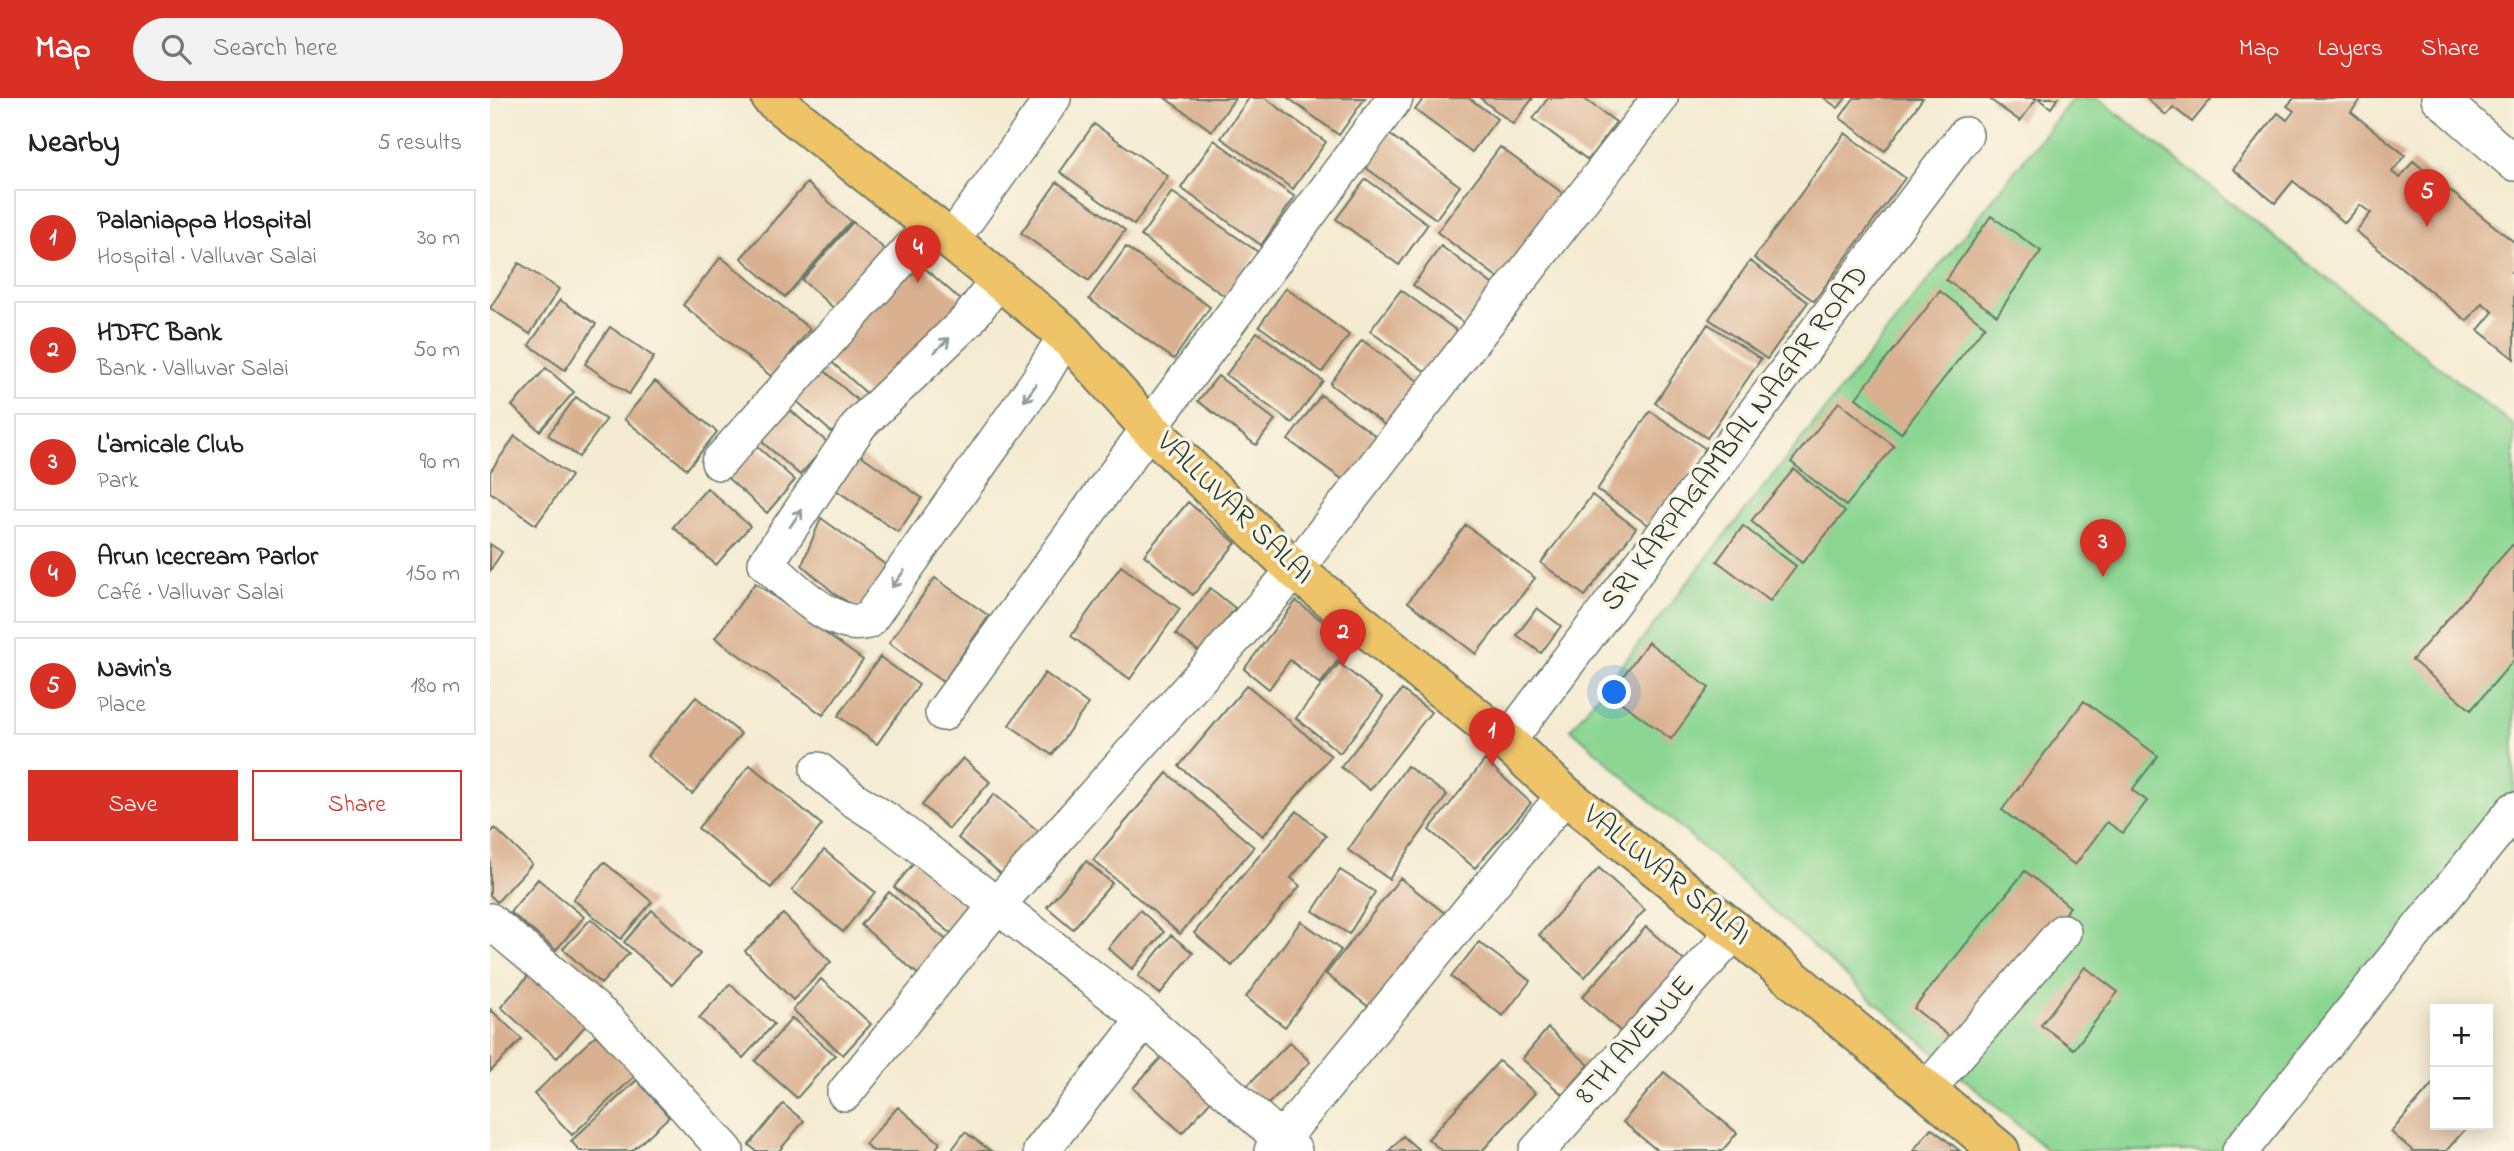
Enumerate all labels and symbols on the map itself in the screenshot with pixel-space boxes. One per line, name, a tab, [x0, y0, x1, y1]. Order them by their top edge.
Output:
pin: 5	[2404, 169, 2450, 227]
pin: 4	[895, 225, 941, 283]
street label: SRI KARPAGAMBAL NAGAR ROAD	[1591, 256, 1881, 622]
one-way arrow	[933, 337, 950, 354]
one-way arrow	[1023, 383, 1037, 402]
street label: VALLUVAR SALAI	[1144, 421, 1323, 596]
one-way arrow	[789, 509, 803, 528]
pin: 3	[2080, 519, 2126, 577]
one-way arrow	[891, 569, 905, 588]
pin: 2	[1320, 609, 1366, 667]
your location	[1597, 675, 1631, 709]
pin: 1	[1469, 708, 1515, 766]
street label: VALLUVAR SALAI	[1572, 794, 1759, 958]
street label: 8TH AVENUE	[1566, 966, 1706, 1116]

